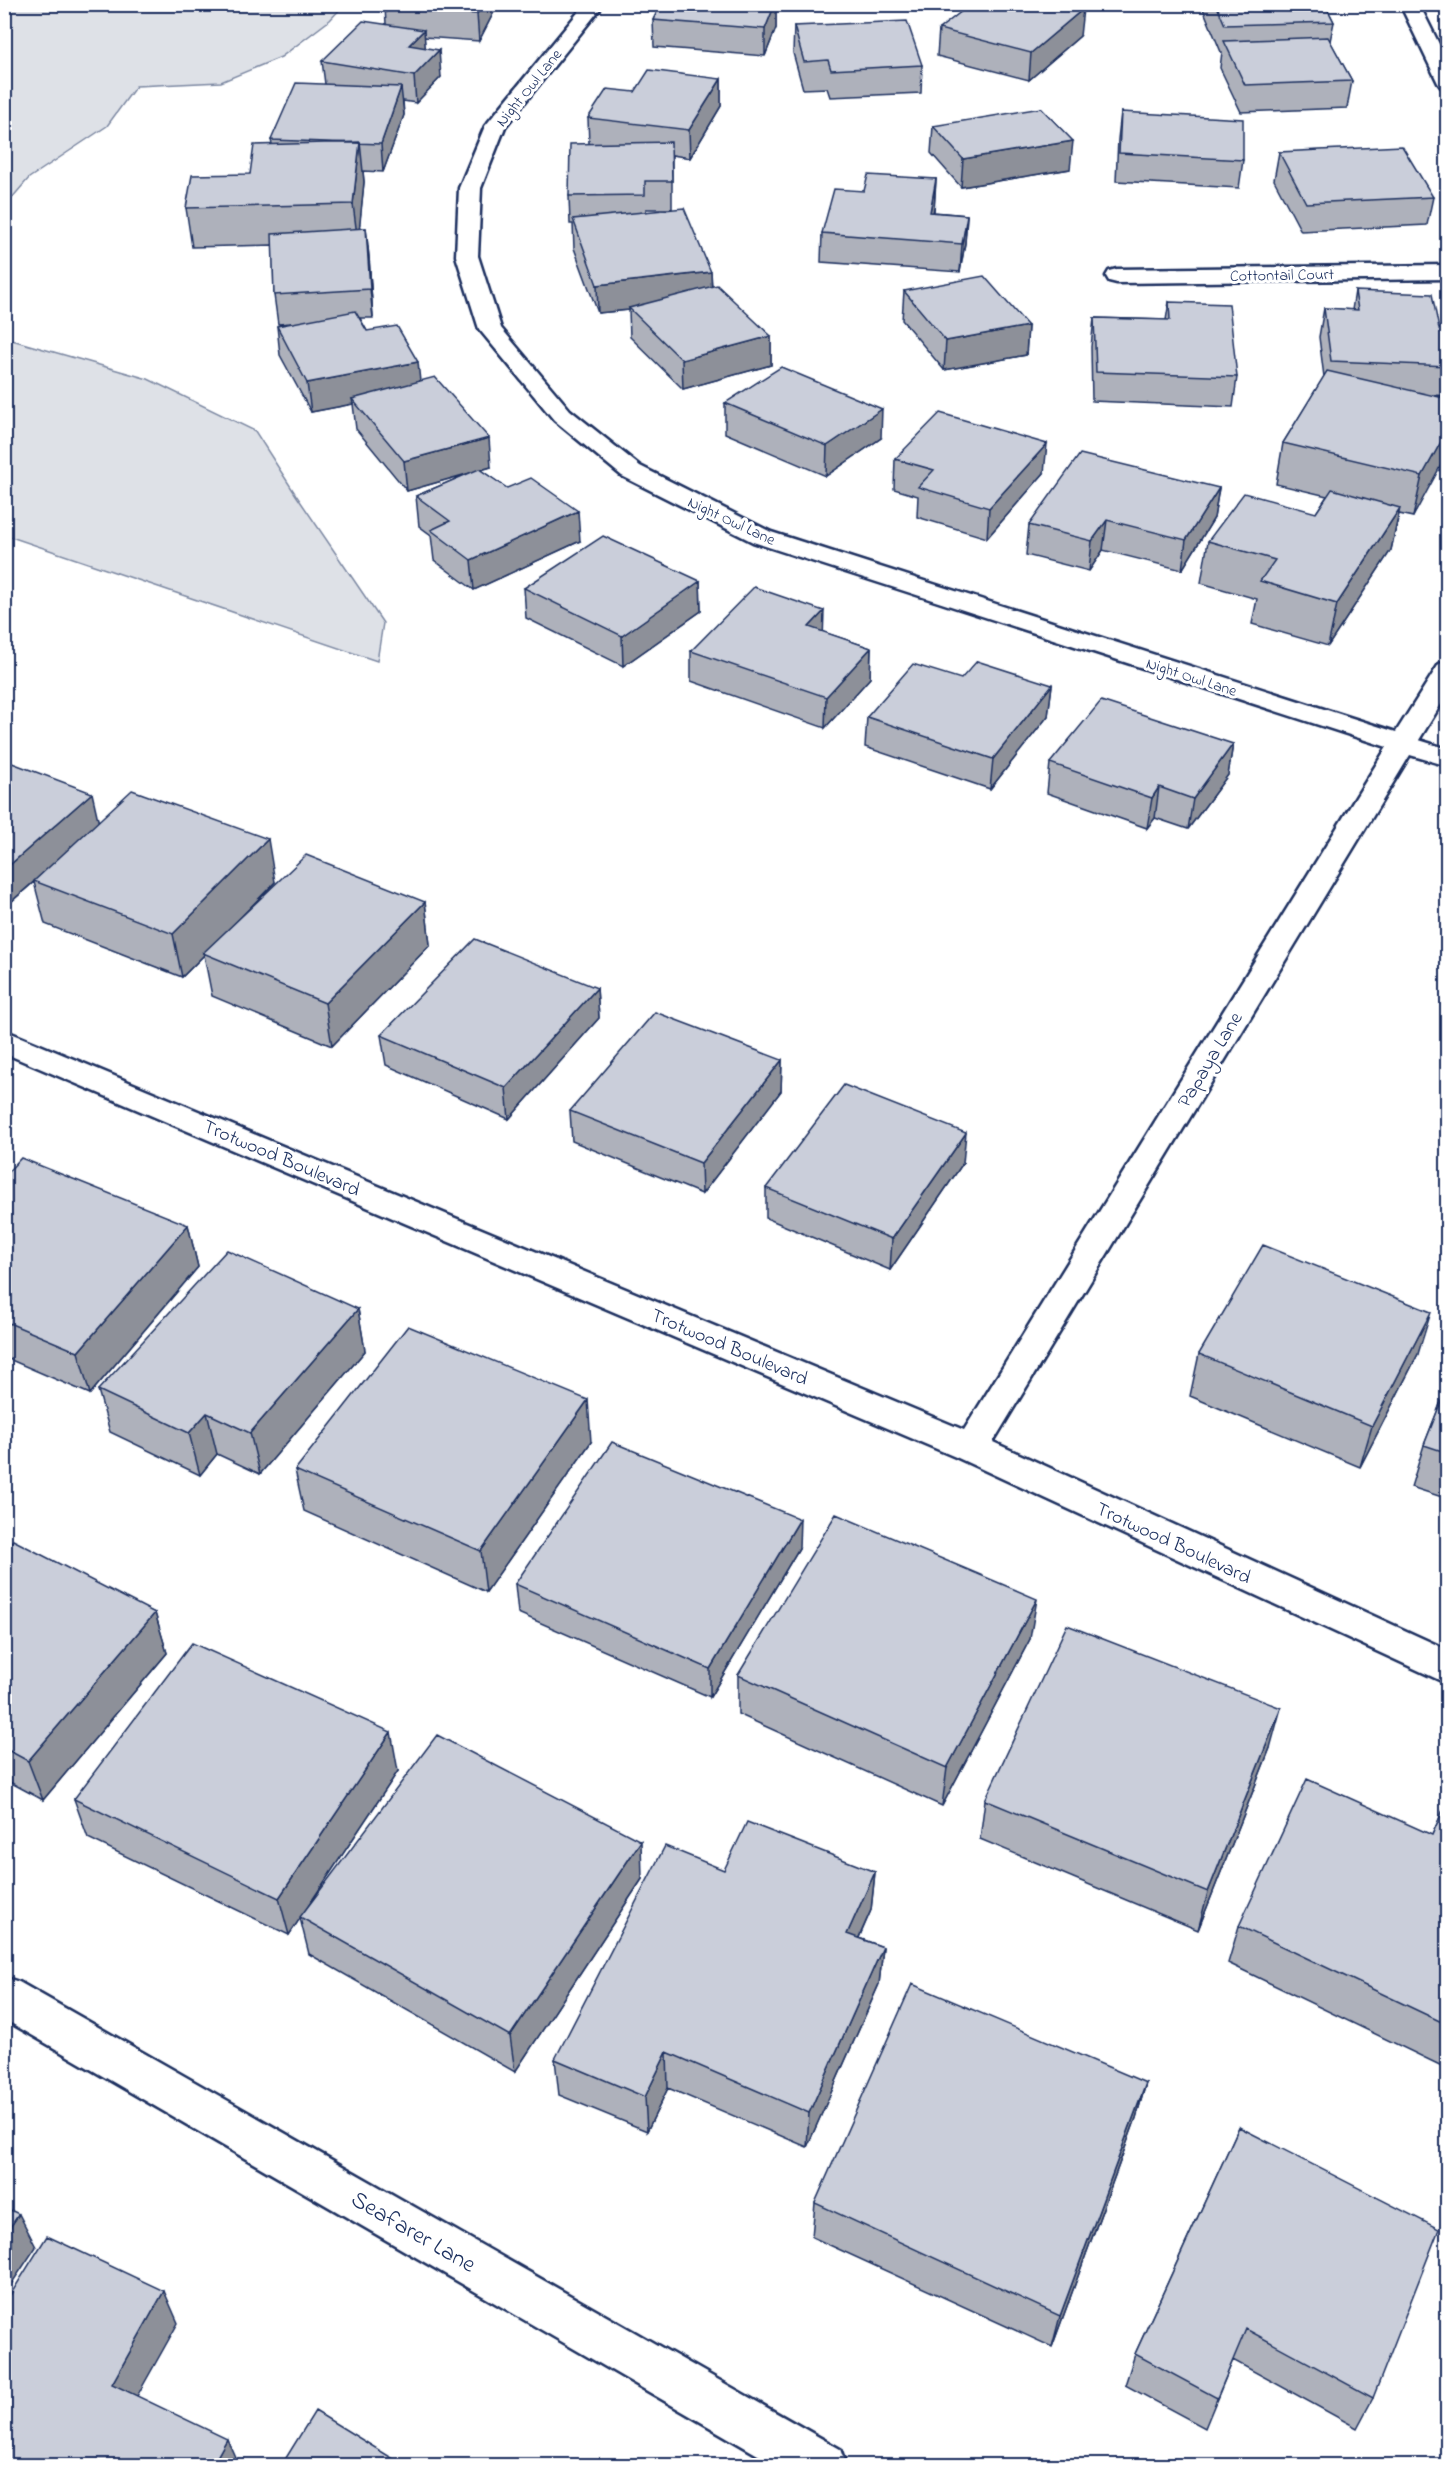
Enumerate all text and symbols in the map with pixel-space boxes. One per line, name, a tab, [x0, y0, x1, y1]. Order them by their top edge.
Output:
street label: Night Owl Lane	[491, 43, 569, 132]
street label: Cottontail Court	[1230, 263, 1335, 289]
street label: Night Owl Lane	[683, 491, 780, 553]
street label: Night Owl Lane	[1143, 652, 1241, 704]
street label: Papaya Lane	[1171, 1007, 1251, 1114]
street label: Trotwood Boulevard	[198, 1113, 364, 1206]
street label: Trotwood Boulevard	[646, 1302, 812, 1395]
street label: Trotwood Boulevard	[1091, 1496, 1255, 1593]
street label: Seafarer Lane	[344, 2183, 482, 2283]

